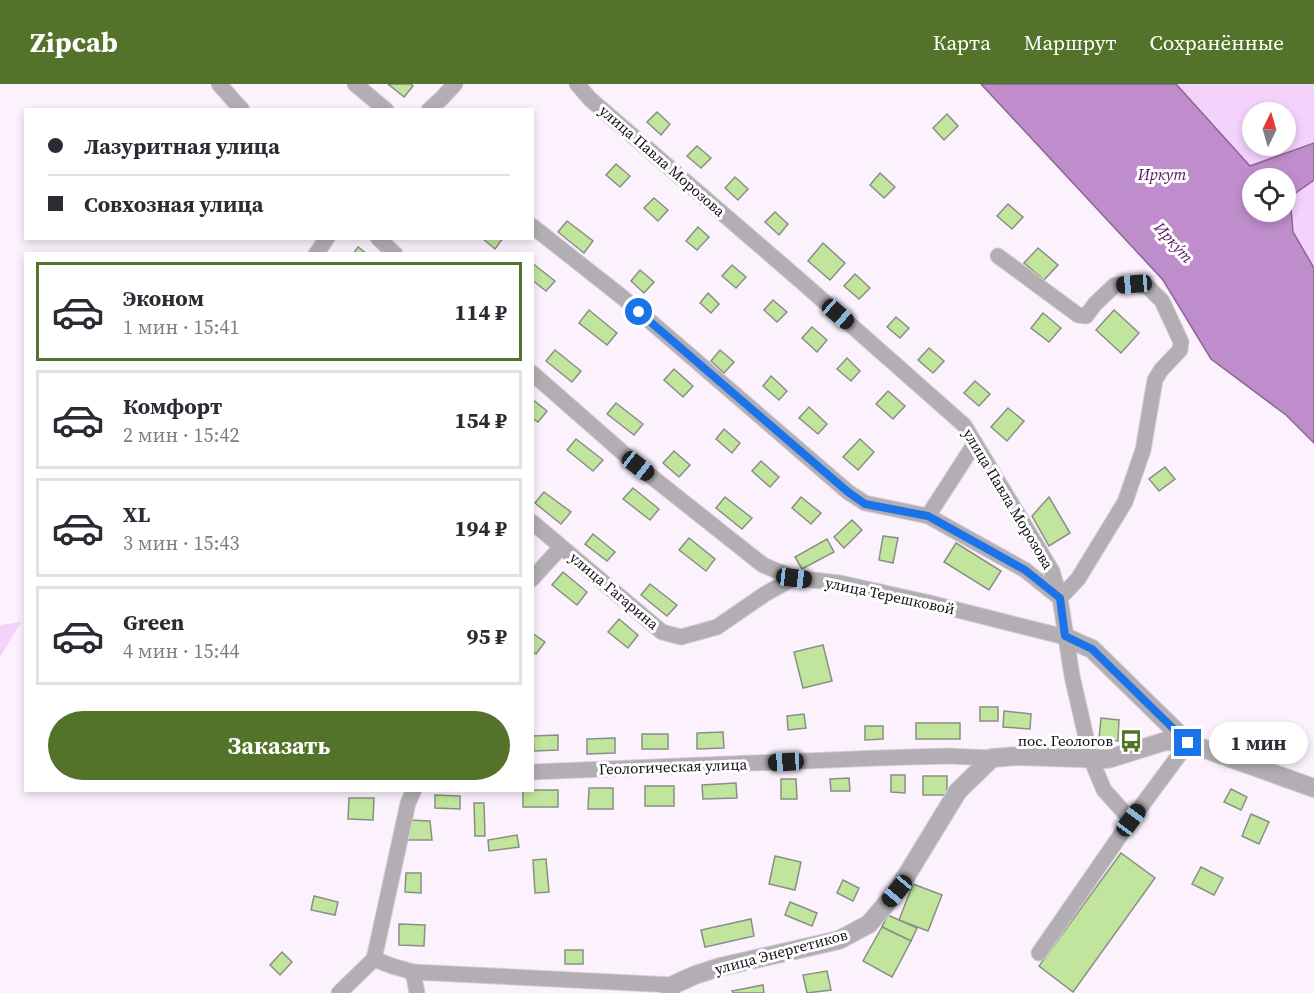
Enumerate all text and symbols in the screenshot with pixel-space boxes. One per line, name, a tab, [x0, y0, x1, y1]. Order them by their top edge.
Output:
text: Zipcab	[30, 23, 118, 61]
text: Карта	[933, 28, 991, 57]
text: Маршрут	[1024, 28, 1117, 57]
text: Сохранённые	[1150, 28, 1284, 57]
street label: улица Павла Морозова	[595, 100, 730, 221]
north arrow	[1242, 102, 1296, 156]
map controls	[1242, 102, 1296, 222]
text: Лазуритная улица	[84, 131, 280, 161]
water label: Иркут	[1137, 163, 1186, 185]
button: locate	[1242, 168, 1296, 222]
text: Совхозная улица	[84, 189, 263, 219]
water label: Ирку́т	[1149, 216, 1198, 267]
car	[1115, 273, 1153, 295]
text: Эконом	[123, 283, 204, 313]
icon: car	[51, 285, 105, 339]
car	[819, 295, 857, 333]
text: 114 ₽	[455, 297, 507, 327]
route start	[625, 298, 652, 325]
text: 1 мин · 15:41	[123, 313, 239, 341]
text: Комфорт	[123, 391, 222, 421]
icon: car	[51, 393, 105, 447]
text: 154 ₽	[455, 405, 507, 435]
text: 2 мин · 15:42	[123, 421, 239, 449]
street label: улица Павла Морозова	[958, 425, 1059, 573]
car	[618, 448, 658, 484]
text: XL	[123, 499, 150, 529]
icon: car	[51, 501, 105, 555]
text: 194 ₽	[455, 513, 507, 543]
text: 3 мин · 15:43	[123, 529, 239, 557]
street label: улица Гагарина	[565, 547, 664, 634]
car	[775, 567, 813, 589]
street label: улица Терешковой	[823, 572, 957, 620]
text: Green	[123, 607, 184, 637]
icon: car	[51, 609, 105, 663]
text: 95 ₽	[467, 621, 507, 651]
text: 4 мин · 15:44	[123, 637, 239, 665]
button: Заказать	[48, 711, 510, 780]
callout: 1 мин	[1209, 722, 1308, 764]
bus stop icon: пос. Геологов	[1118, 728, 1144, 754]
route end	[1174, 729, 1201, 756]
text: 1 мин	[1231, 729, 1286, 757]
place label: пос. Геологов	[1018, 730, 1113, 751]
car	[768, 752, 804, 772]
street label: Геологическая улица	[598, 753, 748, 780]
car	[1113, 800, 1149, 840]
car	[879, 871, 915, 911]
street label: улица Энергетиков	[712, 924, 850, 979]

